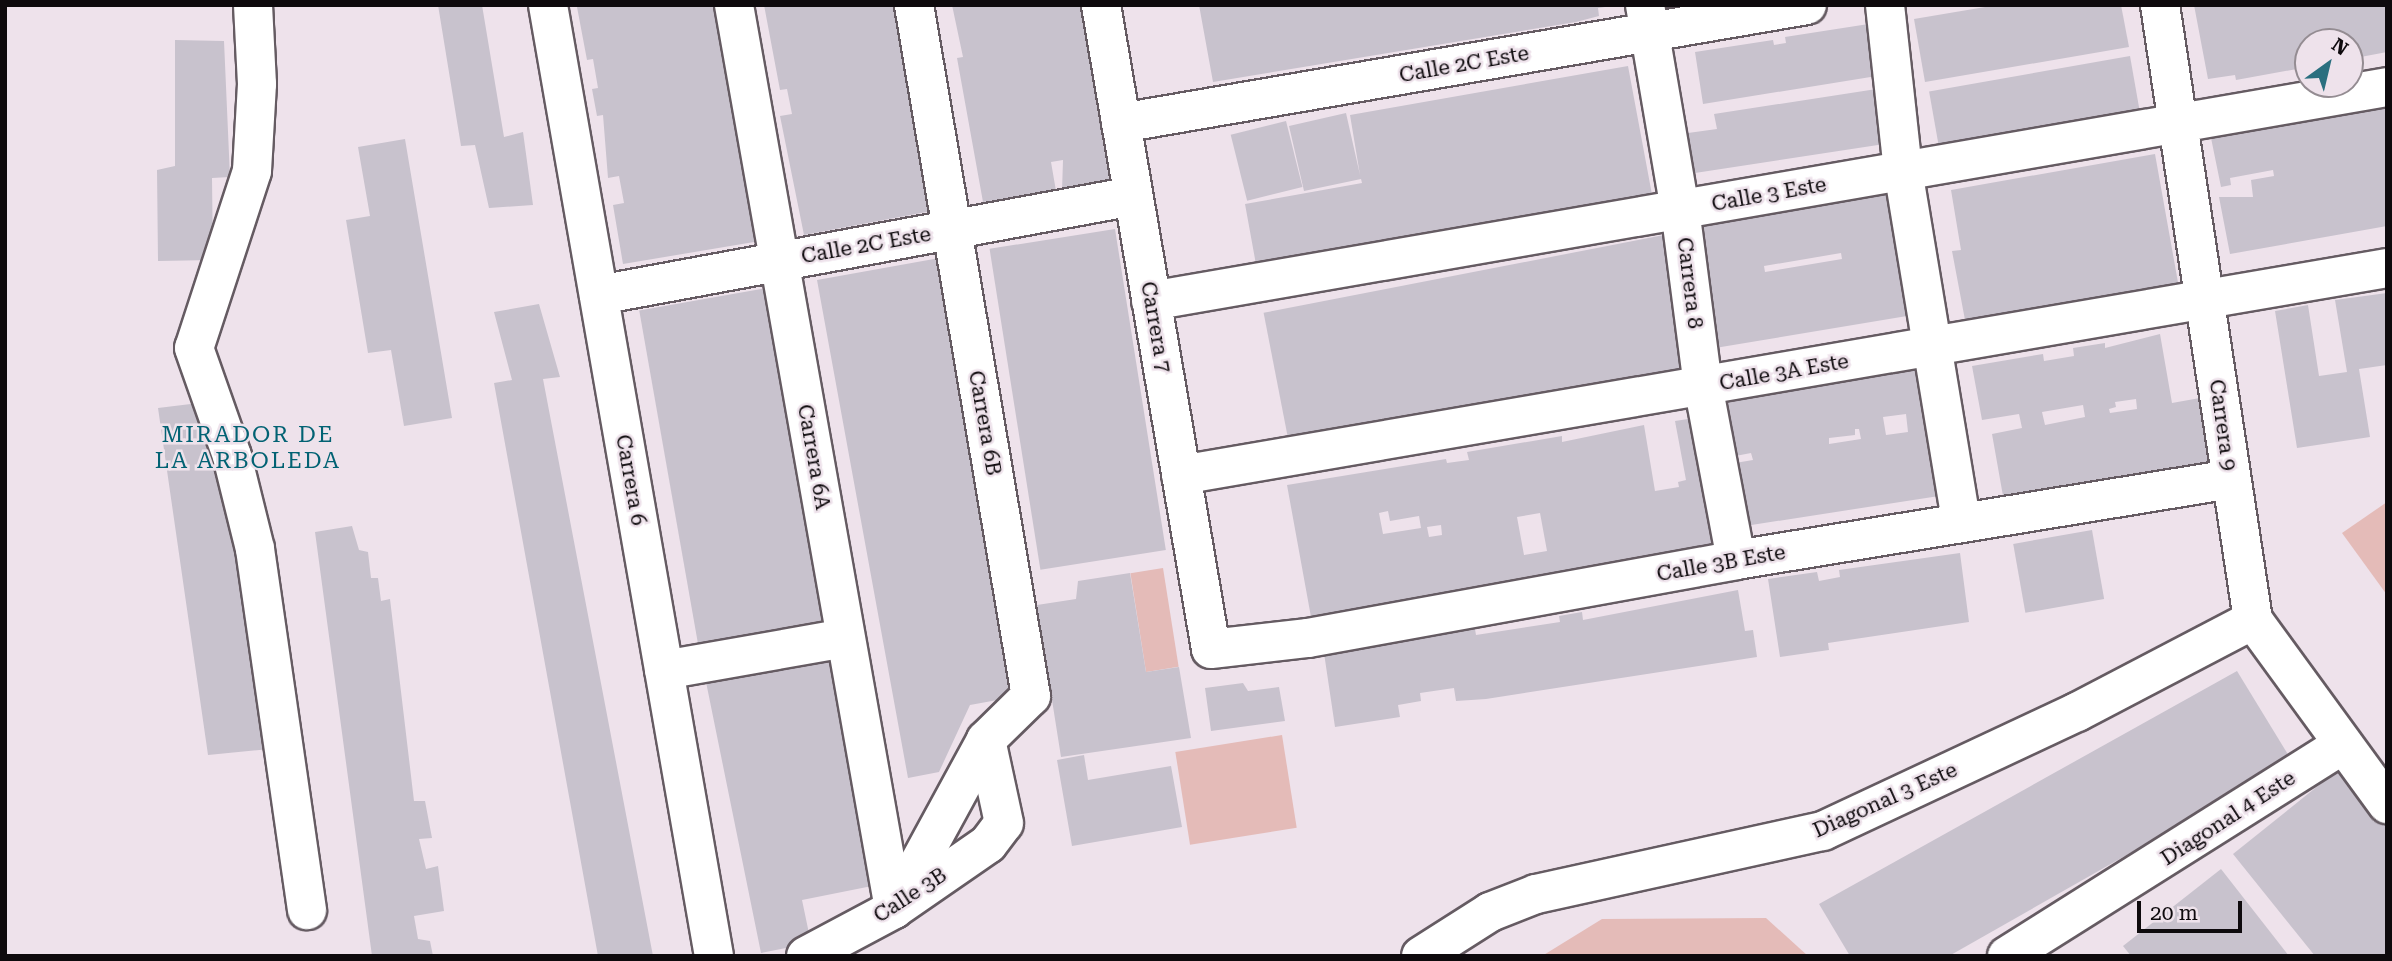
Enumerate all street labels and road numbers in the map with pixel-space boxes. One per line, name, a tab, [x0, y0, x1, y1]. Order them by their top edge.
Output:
street label: Calle 2C Este	[1397, 40, 1531, 88]
street label: Calle 3 Este	[1710, 172, 1828, 216]
street label: Calle 2C Este	[799, 221, 933, 269]
street label: Carrera 8	[1672, 236, 1708, 330]
street label: Carrera 7	[1136, 280, 1176, 374]
street label: Calle 3A Este	[1717, 348, 1851, 396]
street label: Carrera 6B	[963, 369, 1007, 477]
street label: Carrera 9	[2204, 378, 2242, 472]
street label: Carrera 6A	[792, 402, 836, 512]
street label: Carrera 6	[611, 433, 651, 527]
street label: Calle 3B Este	[1655, 539, 1787, 587]
street label: Diagonal 3 Este	[1809, 757, 1961, 843]
street label: Diagonal 4 Este	[2156, 765, 2300, 871]
street label: Calle 3B	[869, 862, 951, 928]

